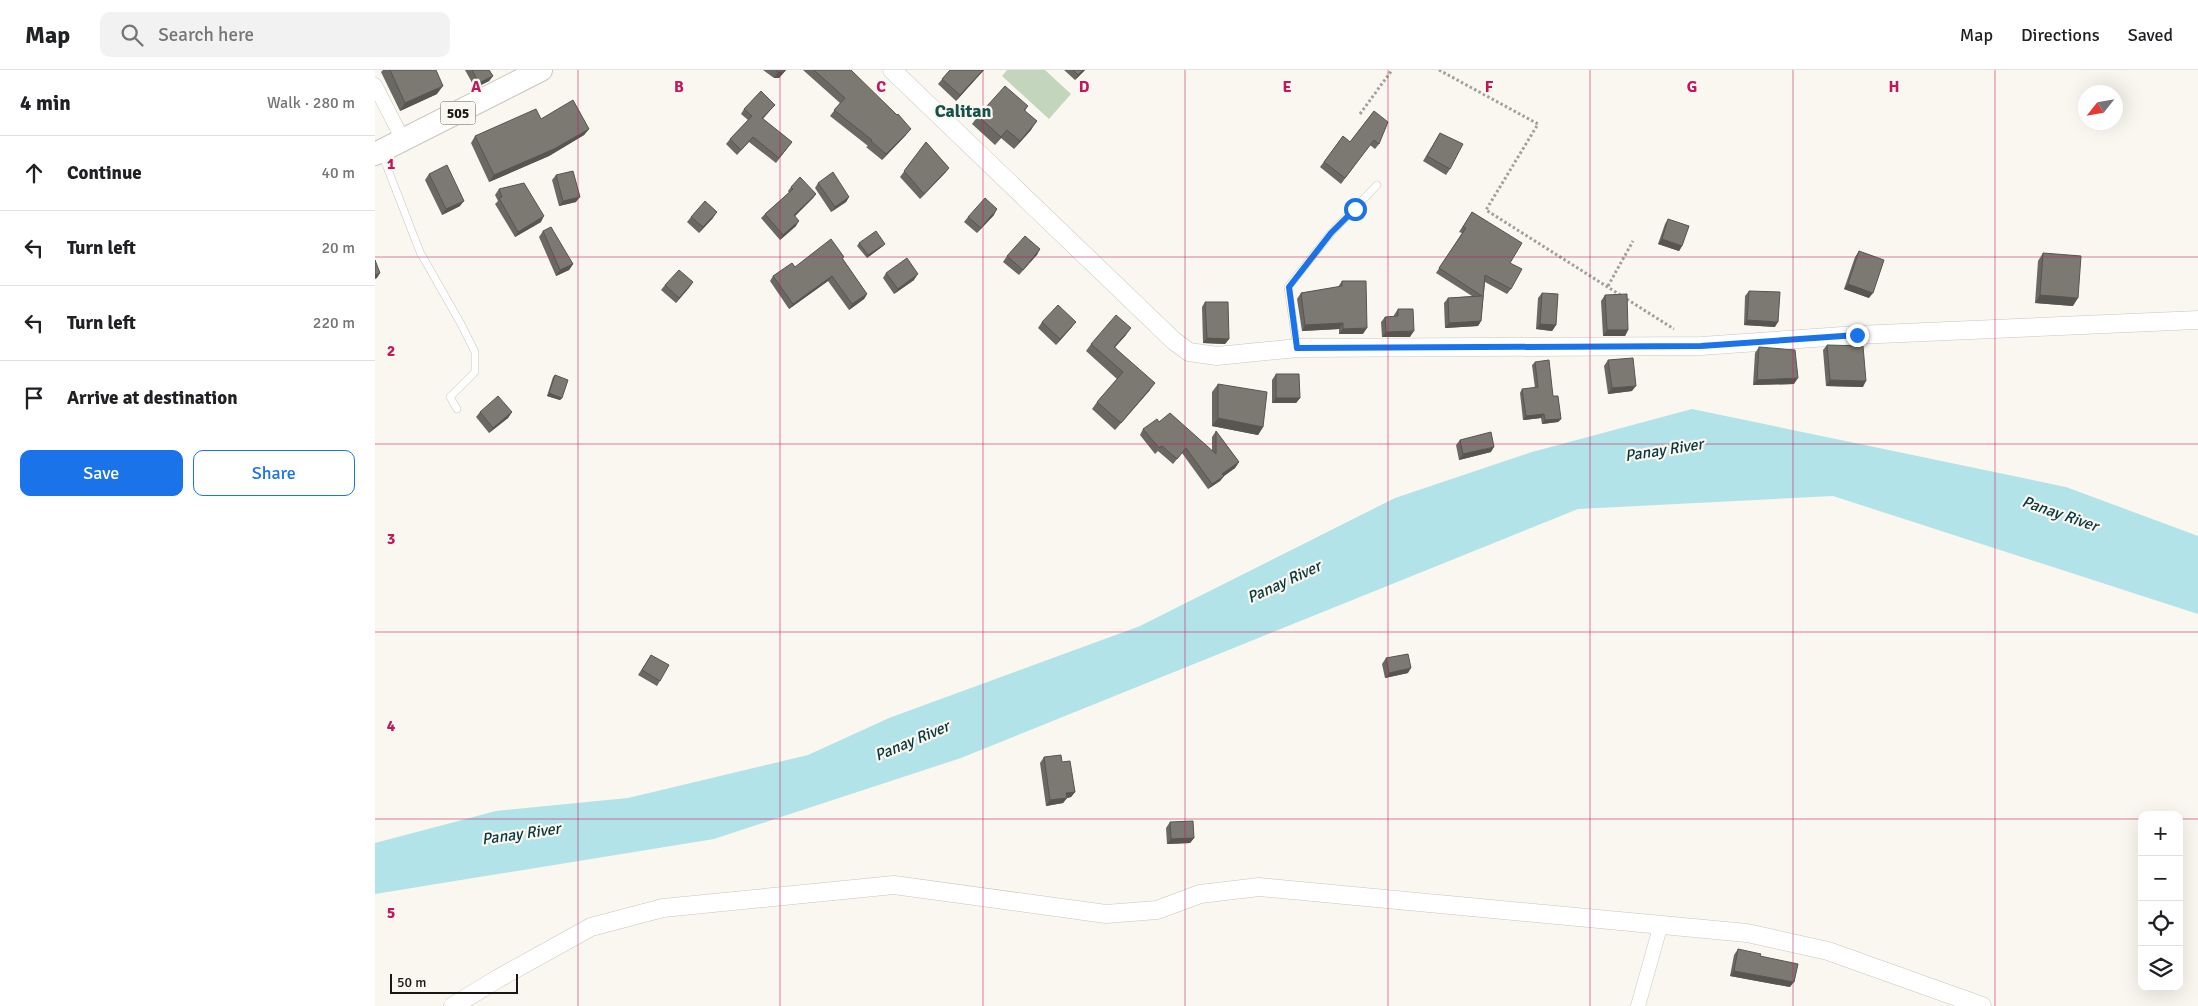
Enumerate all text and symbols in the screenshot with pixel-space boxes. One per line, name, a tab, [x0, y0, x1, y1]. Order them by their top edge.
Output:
search box	[100, 12, 450, 57]
text: Map	[25, 20, 70, 50]
icon: search	[118, 21, 146, 49]
text: Search here	[158, 23, 254, 47]
text: Map	[1960, 24, 1993, 46]
text: Directions	[2021, 24, 2100, 46]
text: Saved	[2128, 24, 2173, 46]
text: A	[471, 77, 482, 97]
text: B	[674, 77, 684, 97]
text: C	[876, 77, 886, 97]
text: D	[1079, 77, 1090, 97]
text: E	[1282, 77, 1292, 97]
text: F	[1485, 77, 1494, 97]
text: G	[1687, 77, 1697, 97]
text: H	[1889, 77, 1899, 97]
north arrow	[2078, 85, 2123, 130]
text: 4 min	[20, 90, 71, 116]
text: Walk · 280 m	[267, 93, 355, 113]
district label: Calitan	[935, 100, 991, 122]
road number: 505	[441, 102, 475, 124]
text: 1	[387, 154, 396, 174]
icon: ahead	[20, 159, 48, 187]
text: Continue	[67, 161, 142, 185]
text: 40 m	[321, 163, 355, 183]
route start	[1344, 198, 1367, 221]
icon: left	[20, 234, 48, 262]
text: Turn left	[67, 236, 136, 260]
text: 20 m	[321, 238, 355, 258]
icon: left	[20, 309, 48, 337]
text: Turn left	[67, 311, 136, 335]
text: 220 m	[313, 313, 355, 333]
route end	[1846, 324, 1869, 347]
text: 2	[387, 341, 395, 361]
icon: arrive	[20, 384, 48, 412]
text: Arrive at destination	[67, 386, 238, 410]
water label: Panay River	[1623, 434, 1707, 466]
button: Save	[20, 450, 183, 496]
button: Share	[193, 450, 355, 496]
water label: Panay River	[2019, 492, 2103, 537]
text: 3	[387, 529, 395, 549]
water label: Panay River	[1244, 555, 1326, 608]
water label: Panay River	[872, 715, 954, 766]
text: 4	[387, 716, 396, 736]
map controls	[2138, 811, 2183, 991]
button: +	[2138, 811, 2183, 856]
water label: Panay River	[480, 818, 564, 849]
button: −	[2138, 856, 2183, 901]
button: locate	[2138, 901, 2183, 946]
text: 5	[387, 903, 395, 923]
button: layers	[2138, 946, 2183, 991]
scale bar	[390, 971, 517, 994]
text: 50 m	[397, 974, 426, 991]

